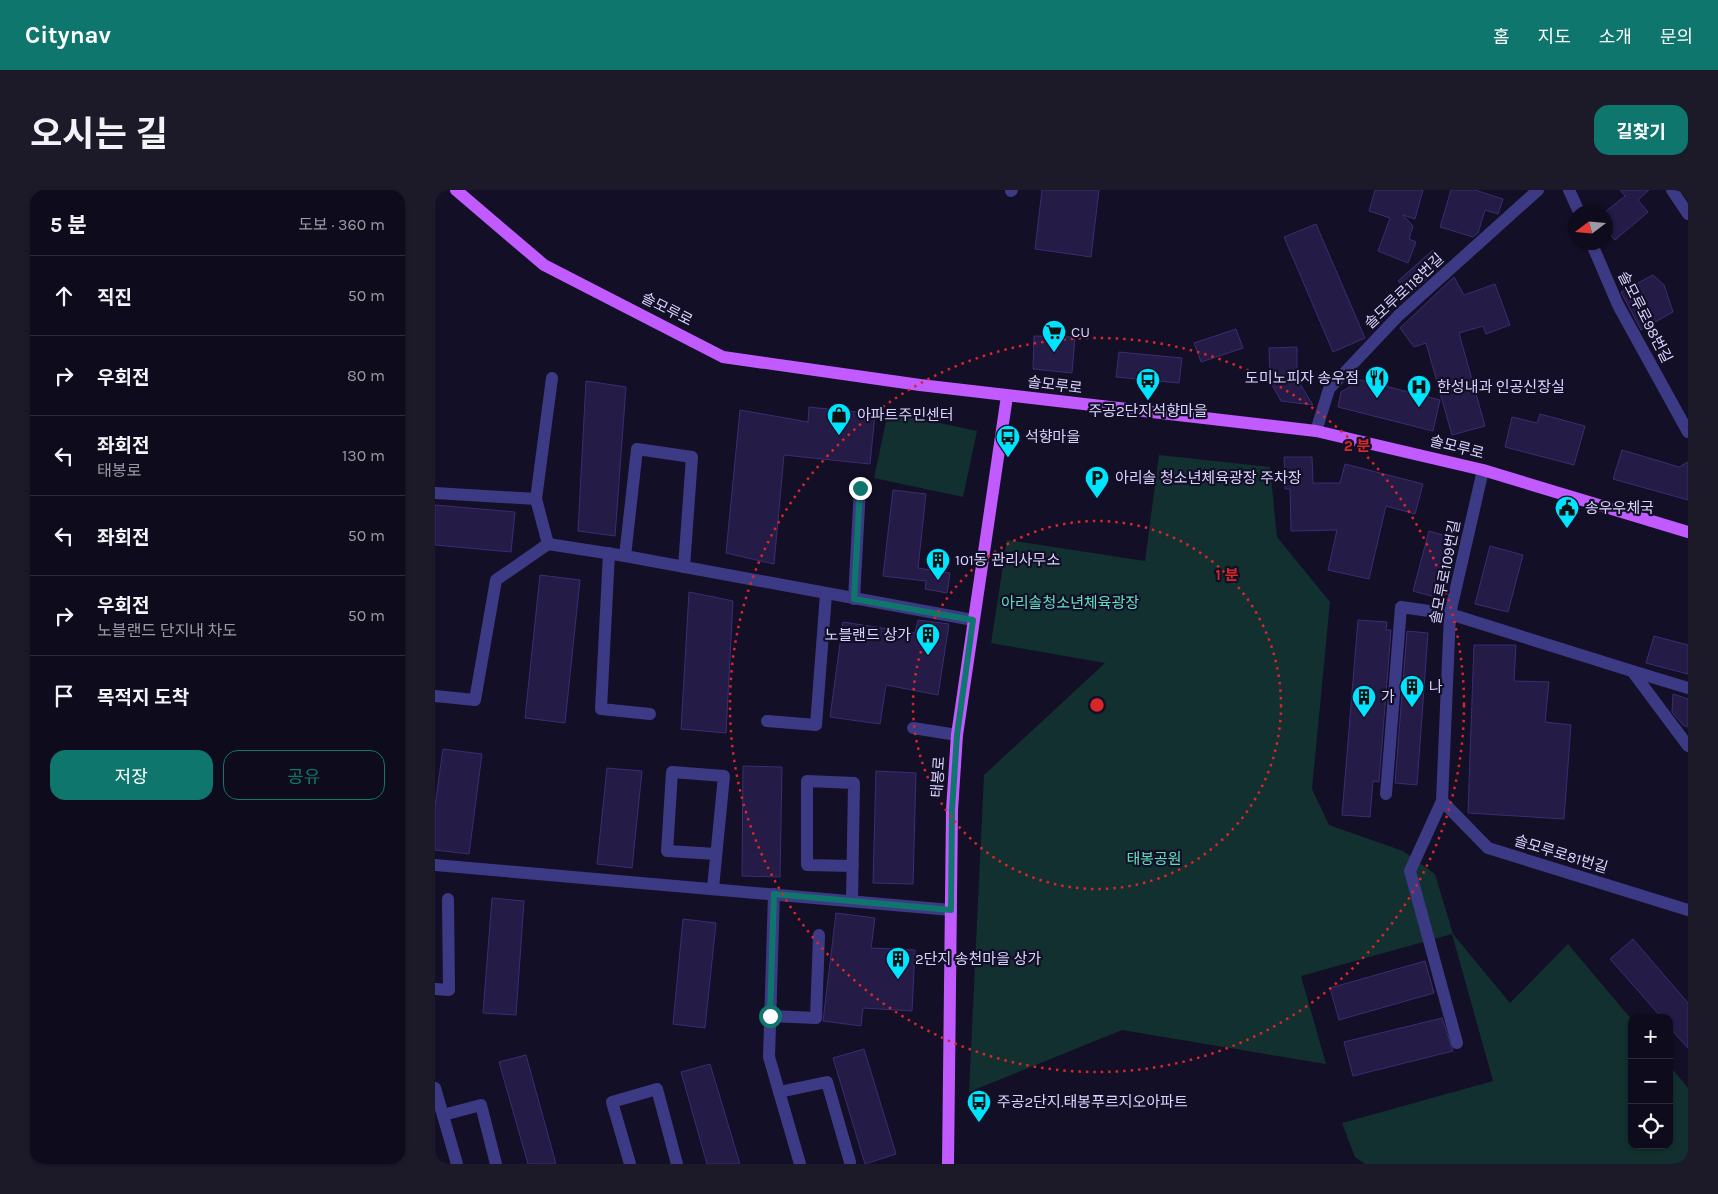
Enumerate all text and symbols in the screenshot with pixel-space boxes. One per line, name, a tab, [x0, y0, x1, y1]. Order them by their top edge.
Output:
text: Citynav	[25, 21, 111, 49]
text: 홈	[1493, 26, 1510, 48]
text: 지도	[1538, 26, 1571, 48]
text: 소개	[1599, 26, 1632, 48]
text: 문의	[1660, 26, 1693, 48]
button: 길찾기	[1594, 105, 1688, 155]
text: 오시는 길	[30, 114, 168, 155]
north arrow	[1568, 205, 1613, 250]
text: 5 분	[50, 213, 87, 237]
text: 도보 · 360 m	[298, 215, 385, 234]
street label: 솔모루로118번길	[1361, 250, 1447, 332]
street label: 솔모루로98번길	[1614, 268, 1676, 366]
icon: ahead	[50, 282, 78, 310]
text: 50 m	[348, 286, 385, 305]
text: 직진	[97, 287, 132, 309]
street label: 솔모루로	[638, 288, 696, 330]
supermarket icon: CU	[1041, 319, 1067, 353]
place label: CU	[1071, 323, 1090, 341]
icon: right	[50, 362, 78, 390]
restaurant icon: 도미노피자 송우점	[1364, 365, 1390, 399]
text: 80 m	[347, 366, 385, 385]
text: 우회전	[97, 367, 149, 389]
bus stop icon: 주공2단지석향마을	[1135, 367, 1161, 401]
place label: 도미노피자 송우점	[1245, 369, 1359, 387]
street label: 솔모루로	[1027, 373, 1083, 397]
hospital icon: 한성내과 인공신장실	[1406, 374, 1432, 408]
place label: 한성내과 인공신장실	[1437, 378, 1565, 396]
shop icon: 아파트주민센터	[826, 402, 852, 436]
place label: 주공2단지석향마을	[1088, 402, 1208, 420]
place label: 아파트주민센터	[857, 406, 954, 424]
bus stop icon: 석향마을	[995, 424, 1021, 458]
place label: 석향마을	[1025, 428, 1080, 446]
street label: 솔모루로	[1428, 432, 1486, 462]
text: 좌회전	[97, 435, 149, 457]
text: 2 분	[1344, 437, 1371, 455]
icon: left	[50, 442, 78, 470]
text: 130 m	[342, 446, 385, 465]
text: 태봉로	[97, 461, 141, 480]
parking icon: 아리솔 청소년체육광장 주차장	[1084, 465, 1110, 499]
place label: 아리솔 청소년체육광장 주차장	[1115, 469, 1302, 487]
route end	[849, 477, 872, 500]
public building icon: 송우우체국	[1554, 495, 1580, 529]
place label: 송우우체국	[1585, 499, 1654, 517]
street label: 솔모루로109번길	[1426, 519, 1464, 625]
icon: left	[50, 522, 78, 550]
text: 50 m	[348, 526, 385, 545]
text: 좌회전	[97, 527, 149, 549]
building icon: 101동 관리사무소	[925, 547, 951, 581]
place label: 101동 관리사무소	[955, 551, 1060, 569]
text: 1 분	[1216, 566, 1239, 584]
park label: 아리솔청소년체육광장	[1001, 594, 1139, 612]
text: 우회전	[97, 595, 149, 617]
icon: right	[50, 602, 78, 630]
text: 50 m	[348, 606, 385, 625]
text: 노블랜드 단지내 차도	[97, 621, 237, 640]
building icon: 노블랜드 상가	[915, 622, 941, 656]
place label: 노블랜드 상가	[825, 626, 911, 644]
building icon: 나	[1399, 674, 1425, 708]
place label: 나	[1429, 678, 1443, 696]
icon: arrive	[50, 682, 78, 710]
building icon: 가	[1351, 684, 1377, 718]
text: 목적지 도착	[97, 687, 189, 709]
place label: 가	[1381, 688, 1395, 706]
centre of rings	[1088, 696, 1106, 714]
button: 저장	[50, 750, 213, 800]
button: 공유	[223, 750, 385, 800]
street label: 태봉로	[928, 756, 948, 798]
street label: 솔모루로81번길	[1512, 831, 1610, 877]
park label: 태봉공원	[1126, 850, 1182, 868]
building icon: 2단지 송천마을 상가	[885, 946, 911, 980]
place label: 2단지 송천마을 상가	[915, 950, 1041, 968]
route start	[759, 1005, 782, 1028]
map controls	[1628, 1014, 1673, 1149]
button: +	[1628, 1014, 1673, 1059]
button: −	[1628, 1059, 1673, 1104]
bus stop icon: 주공2단지.태봉푸르지오아파트	[966, 1089, 992, 1123]
place label: 주공2단지.태봉푸르지오아파트	[997, 1093, 1188, 1111]
button: locate	[1628, 1104, 1673, 1149]

